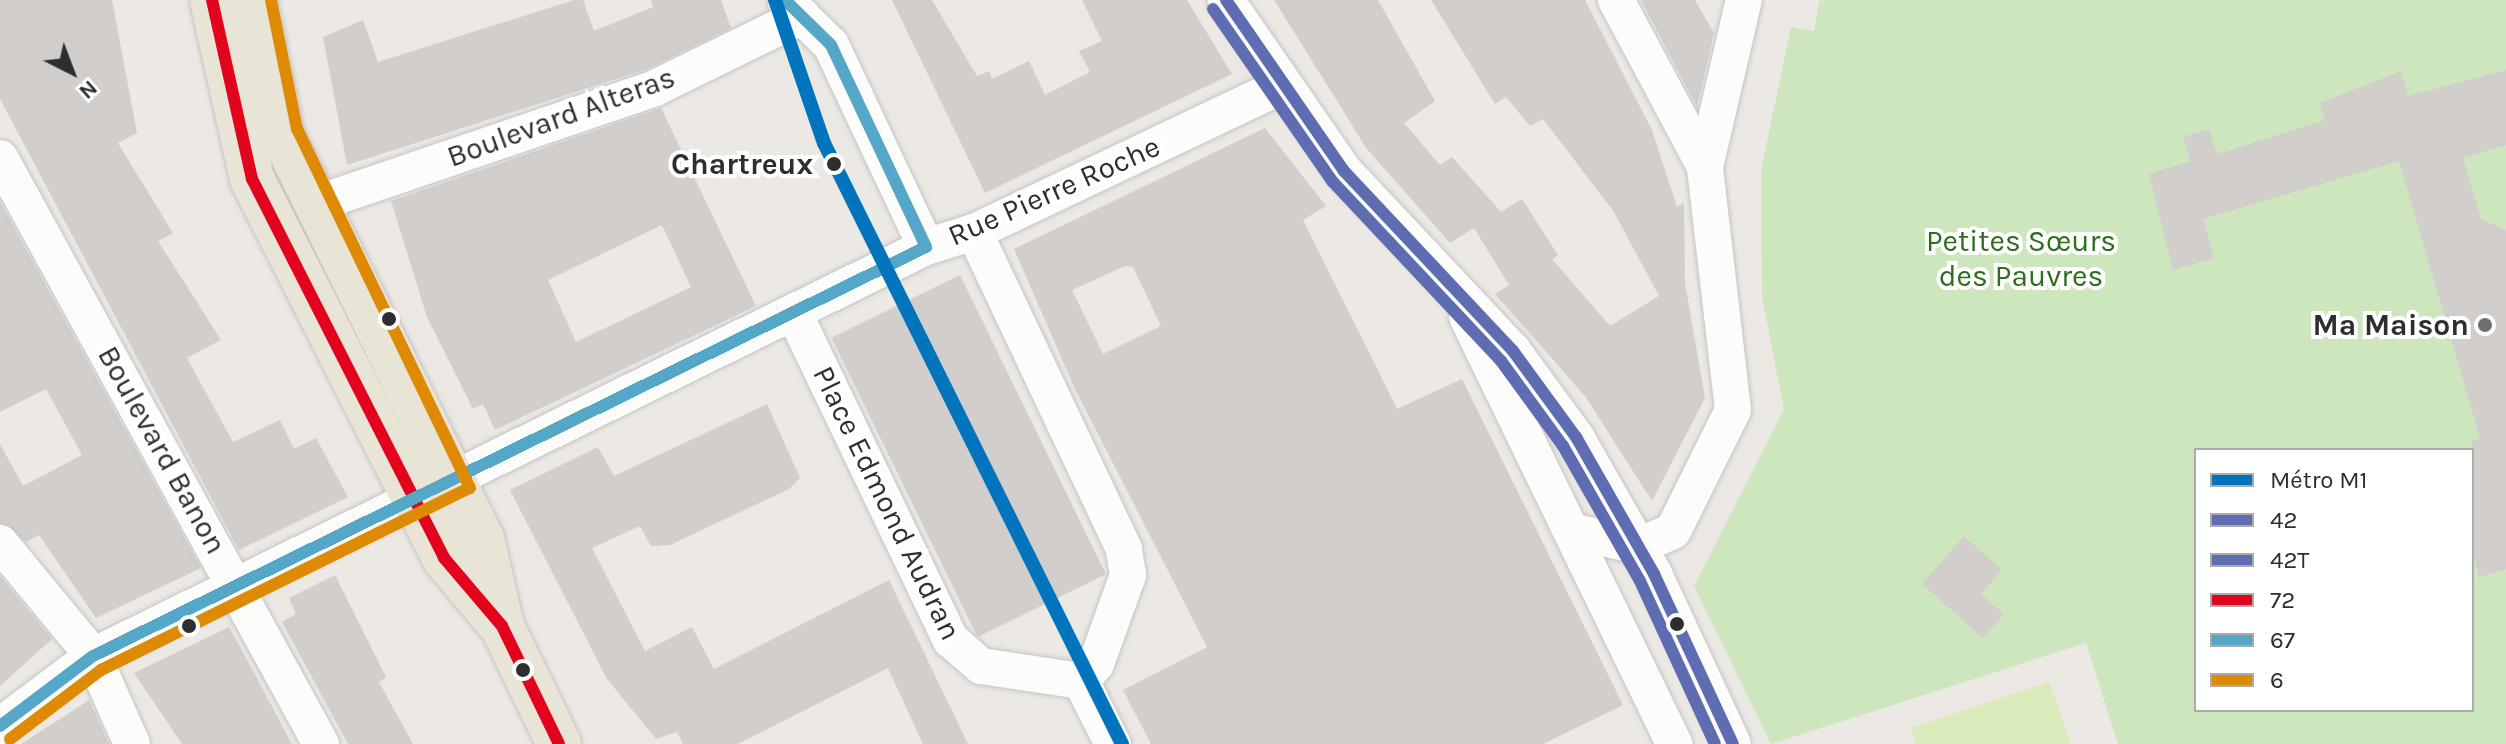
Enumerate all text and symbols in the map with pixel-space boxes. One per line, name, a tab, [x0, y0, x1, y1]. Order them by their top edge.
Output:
north arrow	[32, 32, 112, 112]
street label: Boulevard Alteras	[442, 59, 680, 175]
text: N	[73, 75, 103, 105]
street label: Rue Pierre Roche	[943, 128, 1165, 254]
place label: Chartreux	[671, 146, 813, 182]
marker: Chartreux	[820, 150, 848, 178]
park label: Petites Sœurs des Pauvres	[1926, 223, 2116, 294]
place label: Ma Maison	[2313, 307, 2469, 343]
unlabelled marker	[381, 311, 397, 327]
marker: Ma Maison	[2476, 316, 2494, 334]
street label: Boulevard Banon	[90, 340, 234, 560]
street label: Place Edmond Audran	[805, 360, 969, 646]
legend	[2194, 448, 2474, 712]
text: Métro M1	[2270, 466, 2367, 494]
text: 42	[2270, 506, 2297, 534]
text: 42T	[2270, 546, 2309, 574]
text: 72	[2270, 586, 2295, 614]
unlabelled marker	[1669, 616, 1685, 632]
unlabelled marker	[181, 618, 197, 634]
text: 67	[2270, 626, 2295, 654]
unlabelled marker	[515, 662, 531, 678]
text: 6	[2270, 666, 2284, 694]

